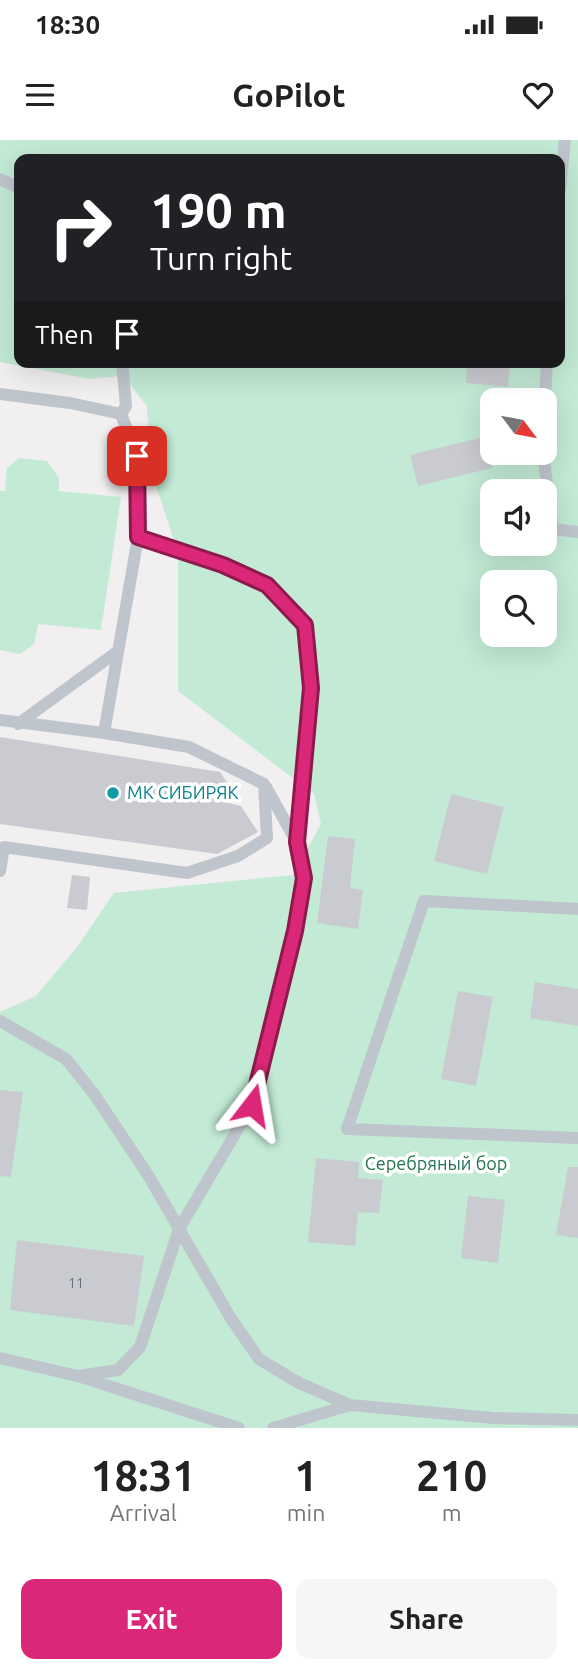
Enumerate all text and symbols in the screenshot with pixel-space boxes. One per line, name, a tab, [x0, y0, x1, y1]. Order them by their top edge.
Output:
text: 18:30	[35, 10, 100, 39]
icon: menu	[21, 76, 59, 114]
icon: heart	[519, 76, 557, 114]
text: GoPilot	[232, 77, 346, 113]
icon: right	[35, 182, 126, 273]
text: 190 m	[150, 182, 287, 237]
text: Turn right	[150, 240, 292, 276]
icon: arrive	[108, 315, 146, 353]
text: Then	[35, 320, 94, 349]
north arrow	[480, 388, 556, 466]
map controls	[480, 388, 557, 647]
pin	[107, 426, 167, 486]
icon: arrive	[118, 437, 156, 475]
button: sound	[480, 479, 557, 556]
button: search	[480, 570, 557, 647]
place label: МК СИБИРЯК	[127, 782, 239, 802]
marker: МК СИБИРЯК	[105, 785, 121, 801]
position arrow	[215, 1068, 289, 1142]
park label: Серебряный бор	[365, 1153, 507, 1173]
house number: 11	[68, 1275, 84, 1291]
text: 18:31	[91, 1452, 196, 1499]
text: 1	[294, 1452, 318, 1499]
text: 210	[416, 1452, 487, 1499]
text: Arrival	[110, 1500, 177, 1525]
text: min	[287, 1500, 325, 1525]
text: m	[442, 1500, 462, 1525]
button: Exit	[21, 1579, 282, 1659]
button: Share	[296, 1579, 557, 1659]

